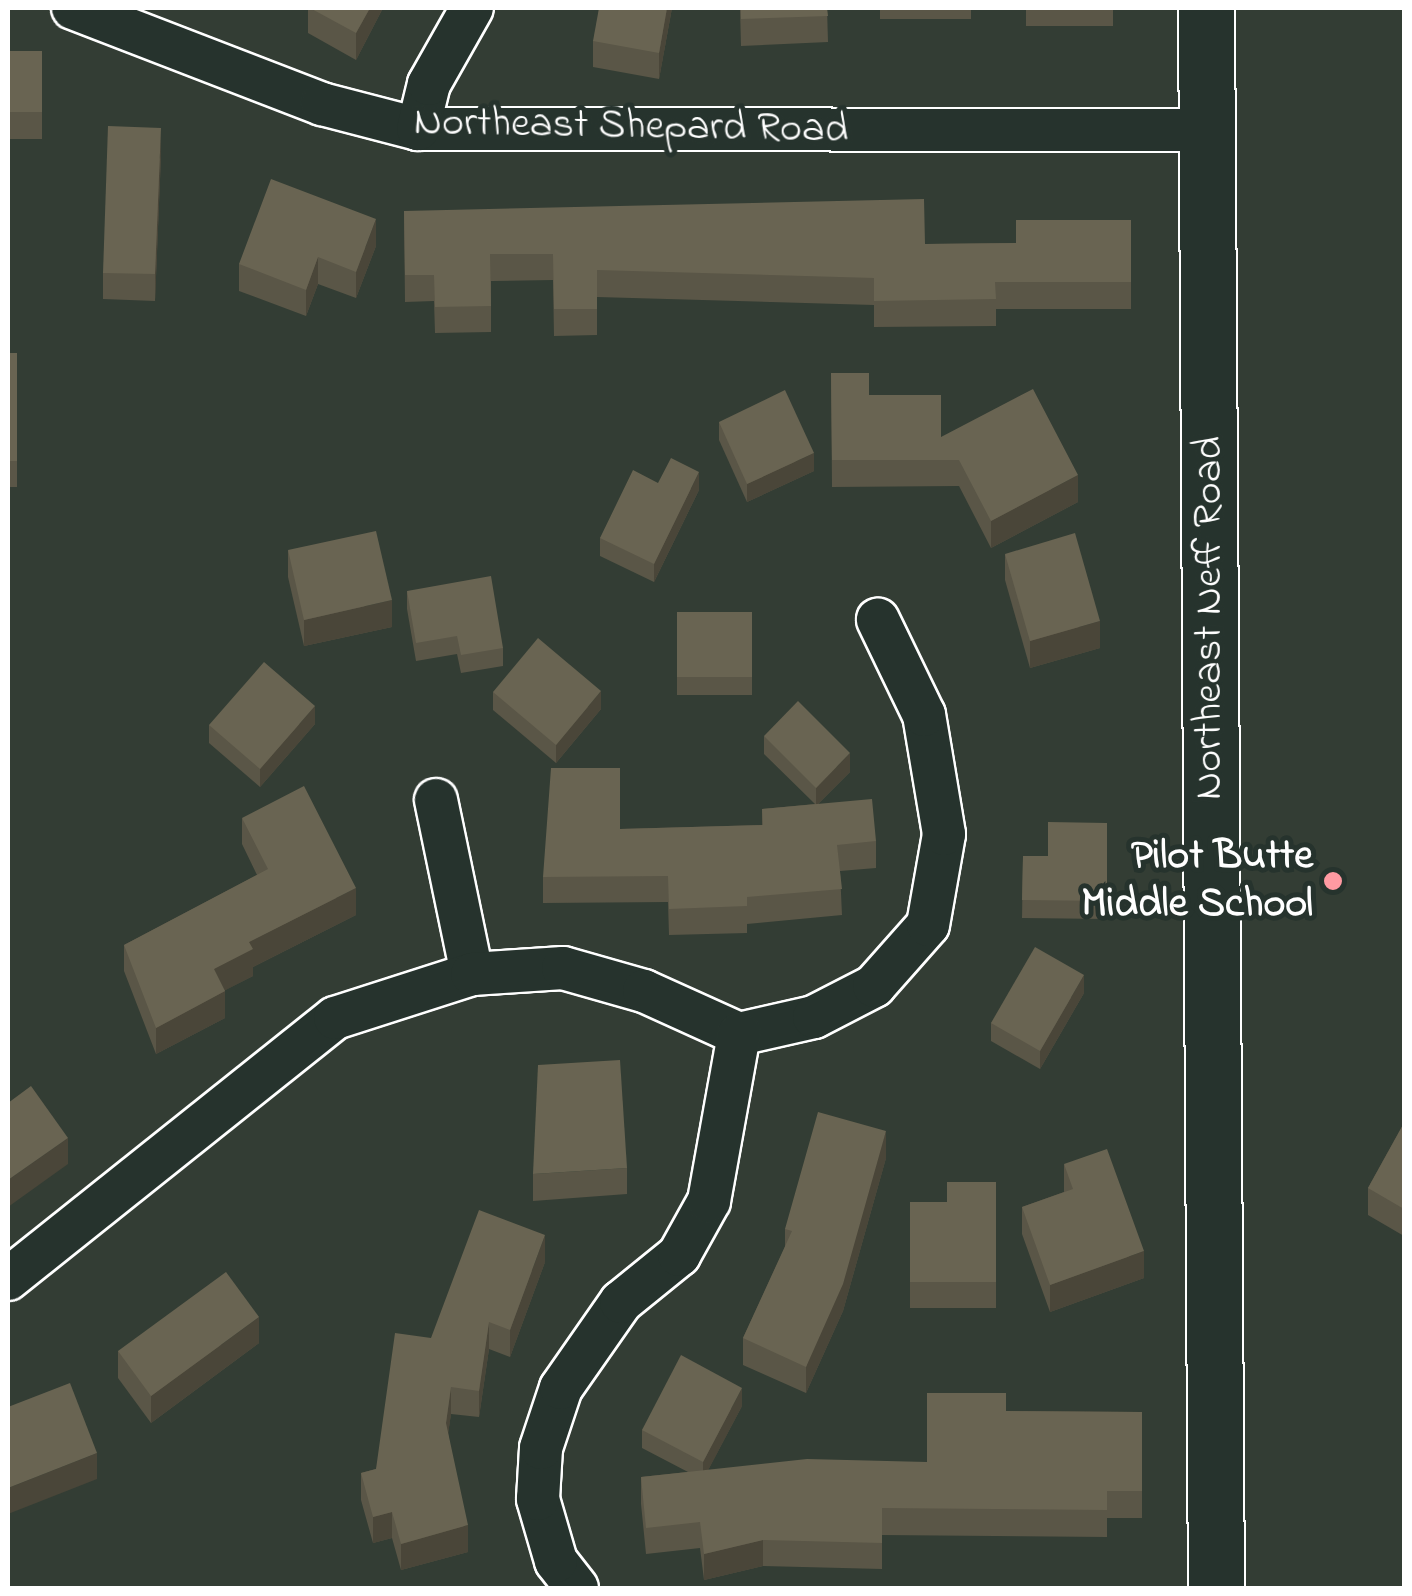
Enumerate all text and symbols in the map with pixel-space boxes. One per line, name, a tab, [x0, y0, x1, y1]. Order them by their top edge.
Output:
street label: Northeast Shepard Road	[413, 98, 849, 156]
street label: Northeast Neff Road	[1185, 436, 1235, 800]
place label: Pilot Butte Middle School	[1081, 832, 1313, 930]
marker: Pilot Butte Middle School	[1322, 870, 1344, 892]

